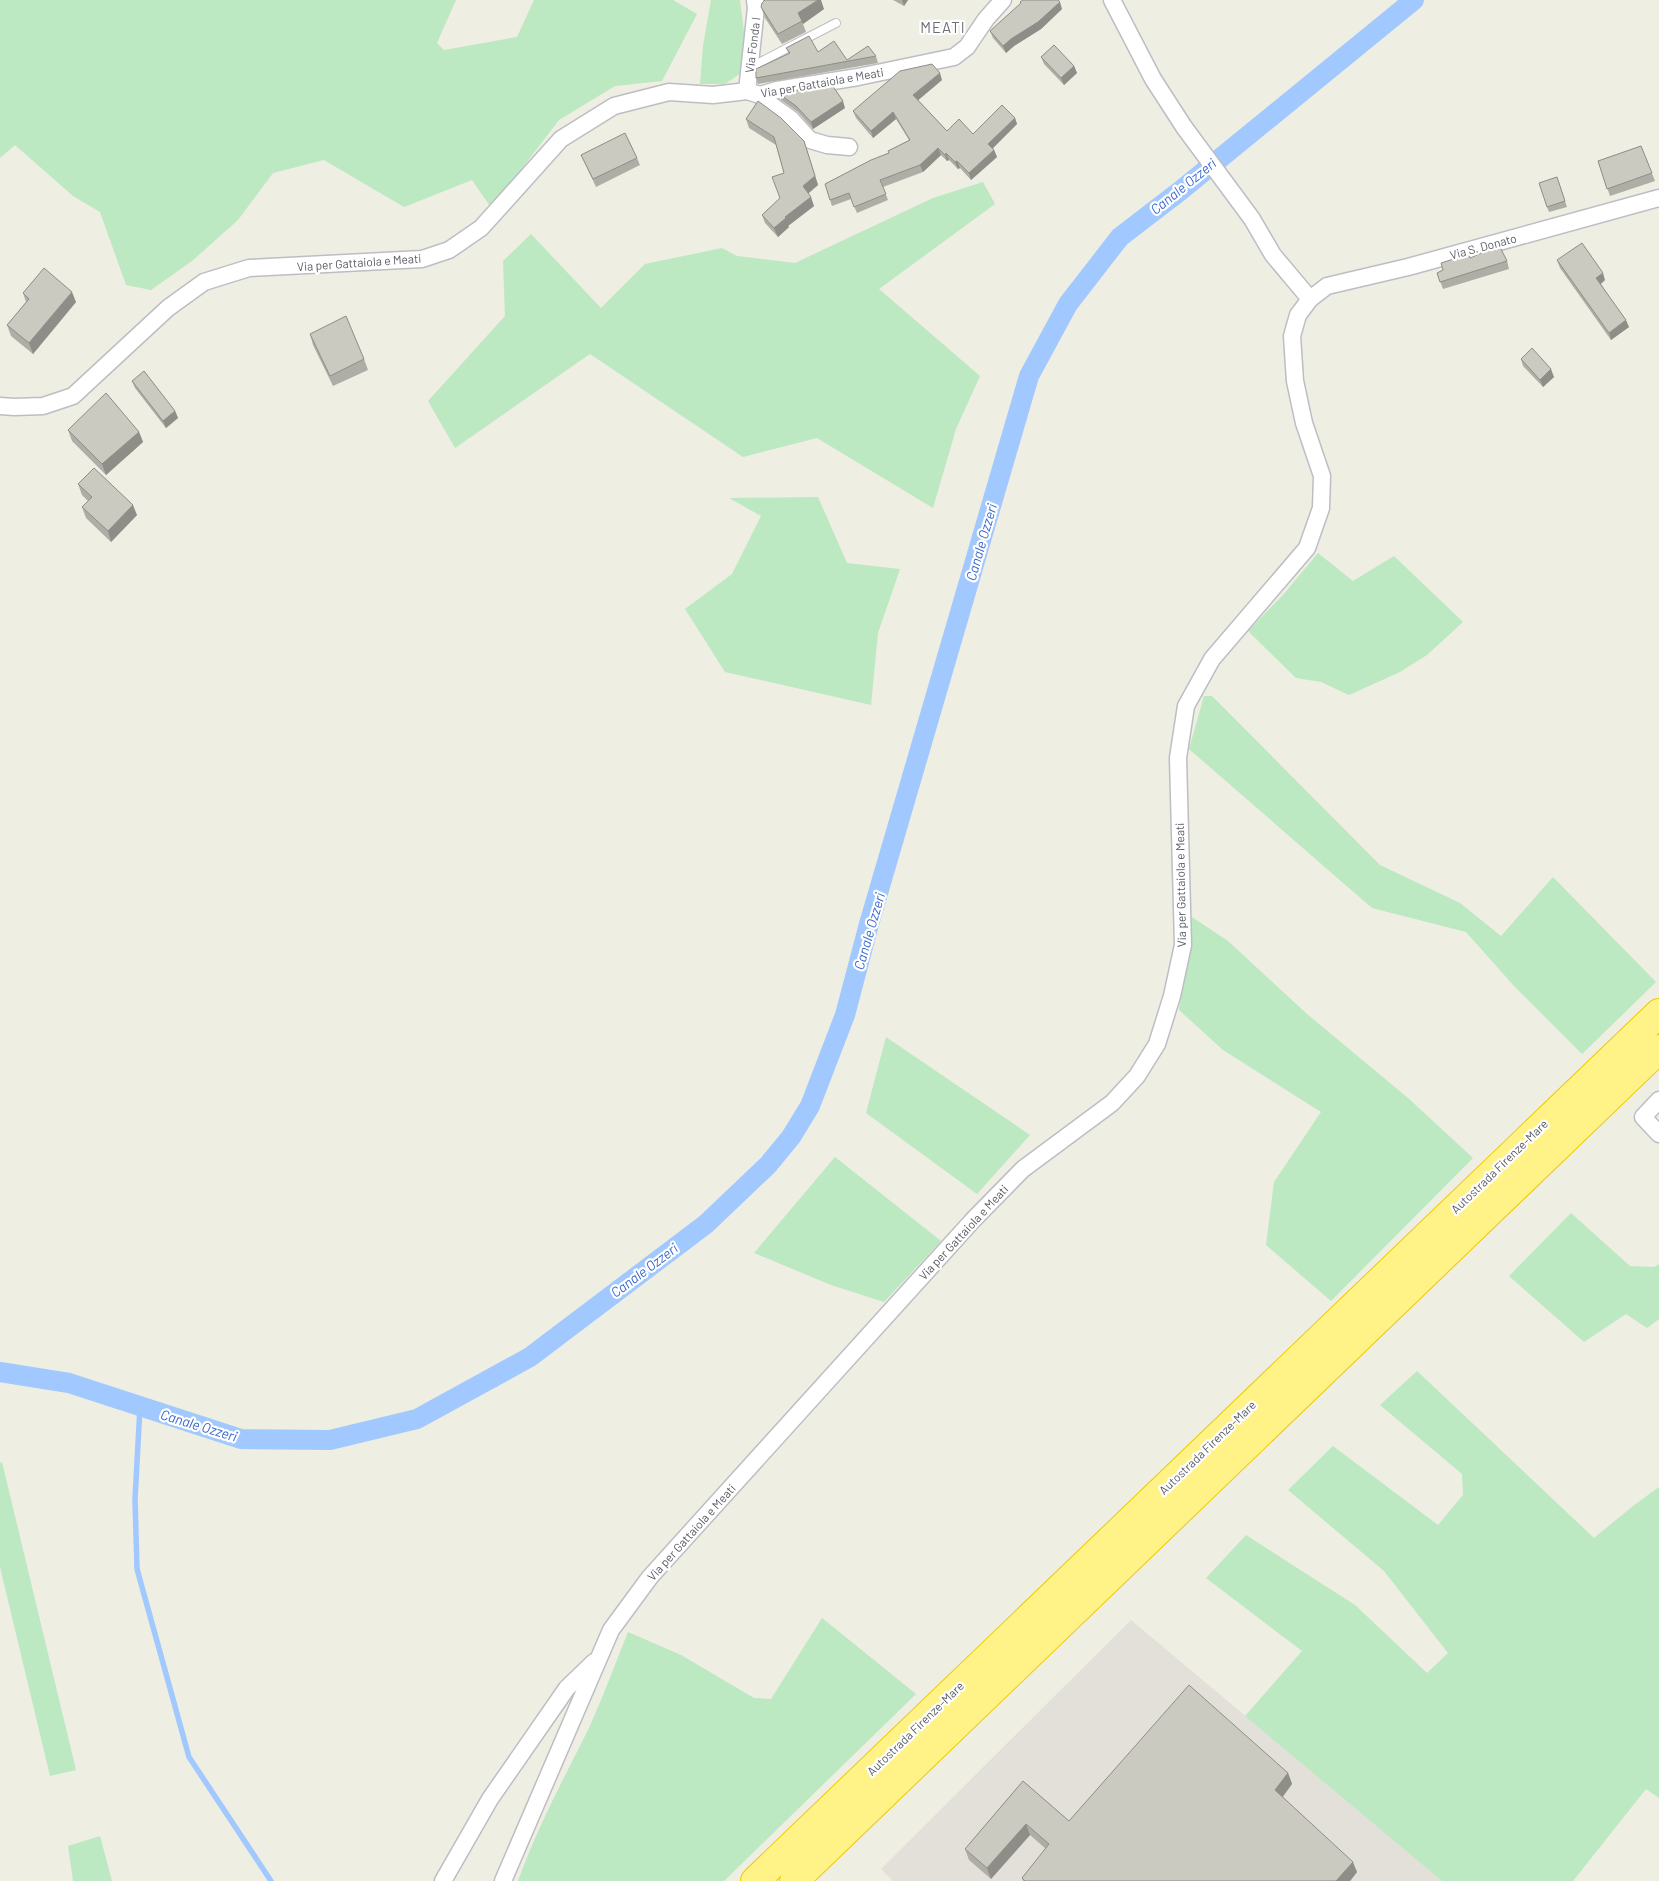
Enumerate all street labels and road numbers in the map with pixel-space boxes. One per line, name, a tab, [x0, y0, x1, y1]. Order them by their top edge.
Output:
street label: Via Fonda I	[742, 16, 762, 74]
street label: Via per Gattaiola e Meati	[759, 64, 885, 100]
street label: Via S. Donato	[1448, 230, 1518, 262]
street label: Via per Gattaiola e Meati	[296, 251, 422, 273]
street label: Via per Gattaiola e Meati	[1172, 823, 1188, 947]
street label: Autostrada Firenze-Mare	[1448, 1116, 1550, 1216]
street label: Via per Gattaiola e Meati	[915, 1182, 1011, 1282]
street label: Autostrada Firenze-Mare	[1156, 1397, 1258, 1497]
street label: Via per Gattaiola e Meati	[644, 1481, 738, 1583]
street label: Autostrada Firenze-Mare	[864, 1678, 966, 1778]

